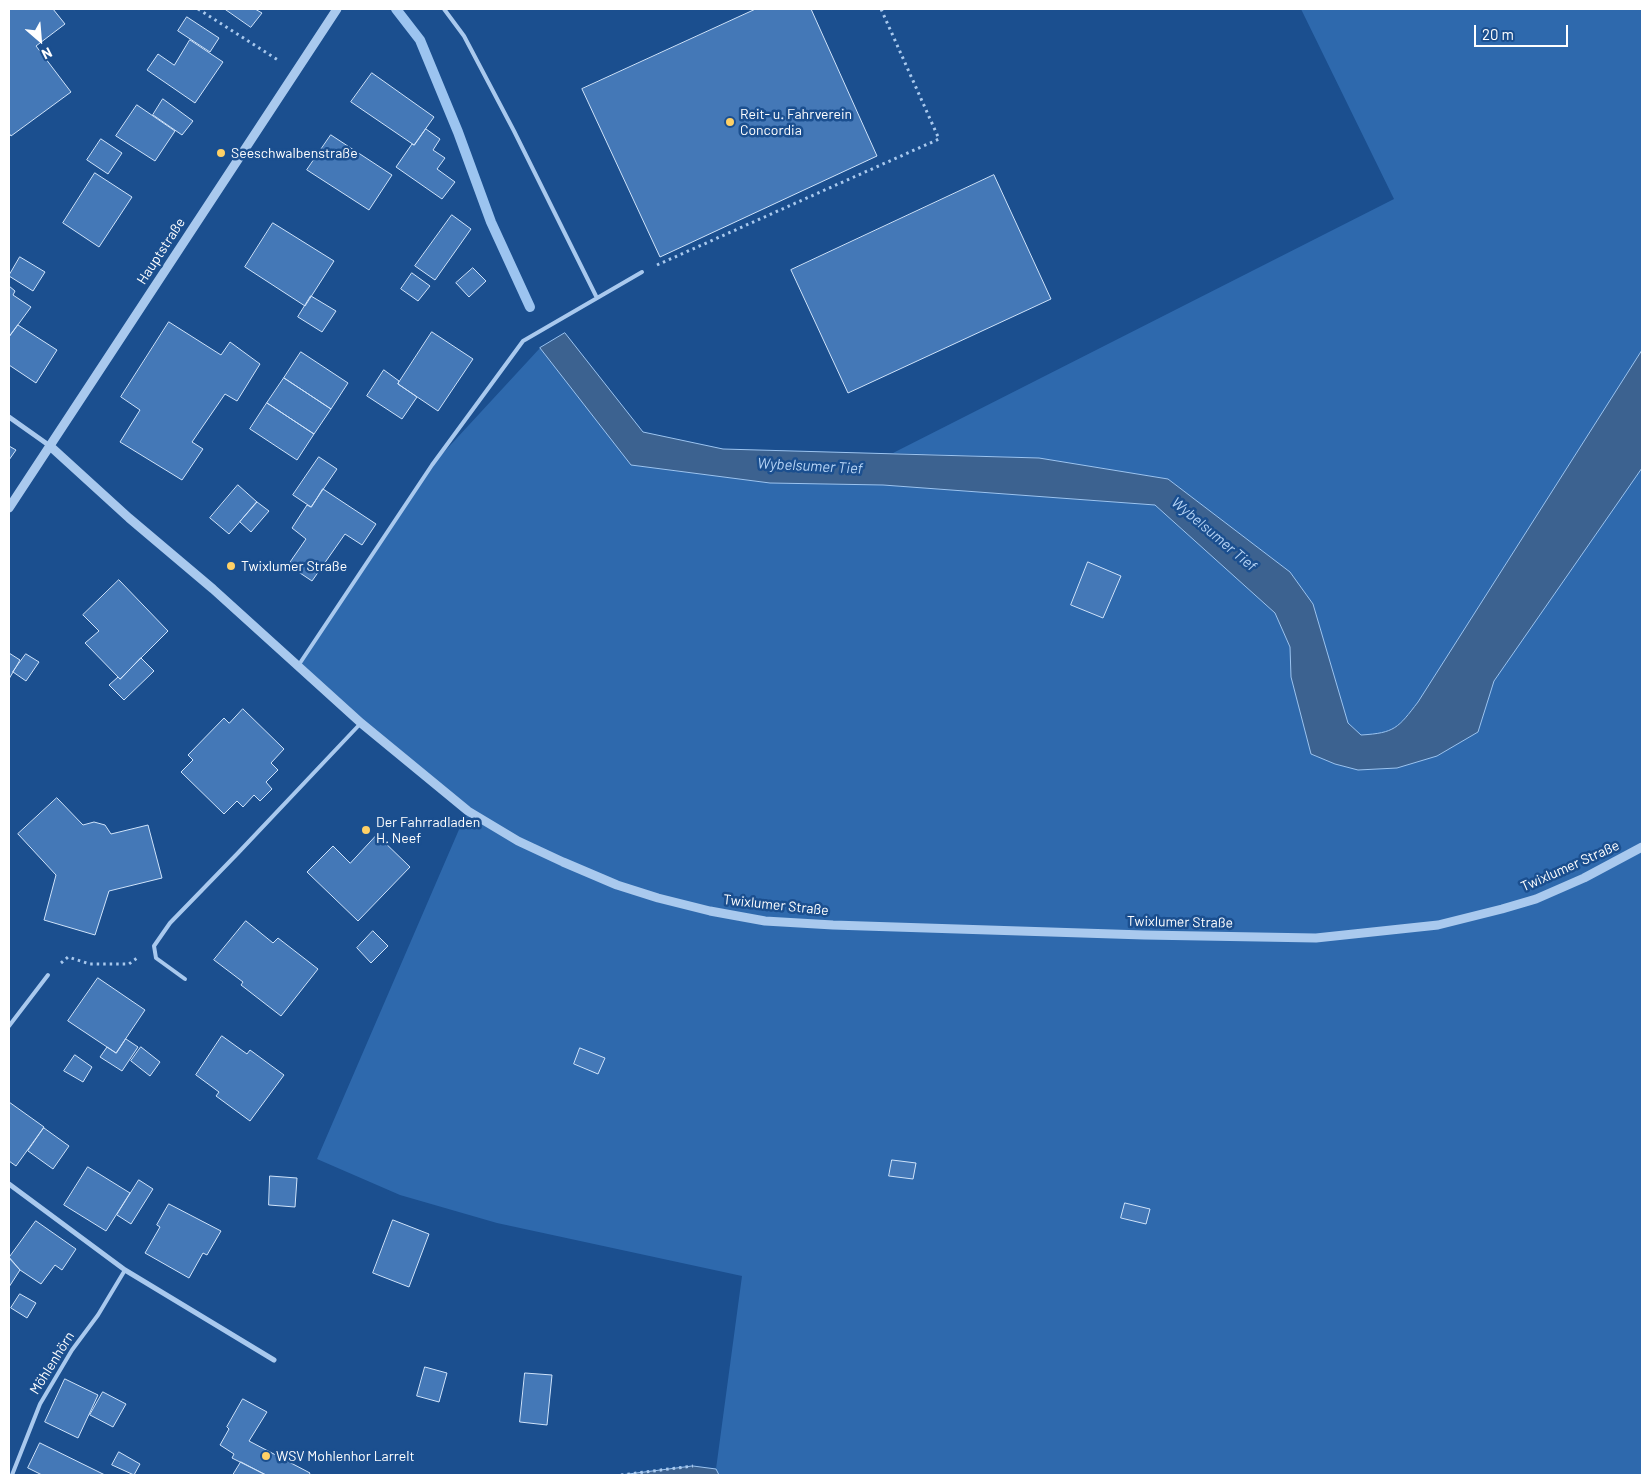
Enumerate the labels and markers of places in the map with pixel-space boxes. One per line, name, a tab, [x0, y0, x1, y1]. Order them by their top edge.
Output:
place label: Reit- u. Fahrverein Concordia	[740, 106, 852, 138]
marker: Reit- u. Fahrverein Concordia	[724, 116, 736, 128]
place label: Seeschwalbenstraße	[231, 145, 358, 161]
marker: Seeschwalbenstraße	[215, 147, 227, 159]
place label: Twixlumer Straße	[241, 558, 347, 574]
marker: Twixlumer Straße	[225, 560, 237, 572]
place label: Der Fahrradladen H. Neef	[376, 814, 480, 846]
marker: Der Fahrradladen H. Neef	[360, 824, 372, 836]
place label: WSV Mohlenhor Larrelt	[276, 1448, 415, 1464]
marker: WSV Mohlenhor Larrelt	[260, 1450, 272, 1462]

